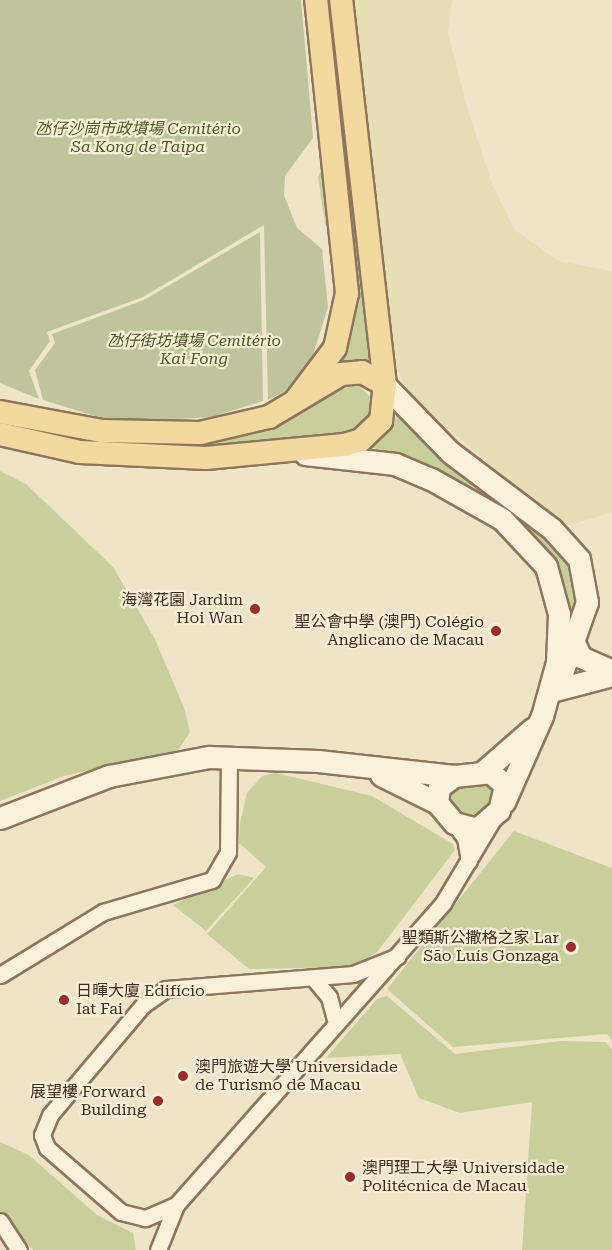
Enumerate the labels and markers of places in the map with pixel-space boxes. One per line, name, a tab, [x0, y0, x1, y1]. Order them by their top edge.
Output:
place label: 海灣花園 Jardim Hoi Wan	[121, 590, 243, 628]
marker: 海灣花園 Jardim Hoi Wan	[248, 602, 262, 616]
place label: 聖公會中學 (澳門) Colégio Anglicano de Macau	[294, 612, 484, 650]
marker: 聖公會中學 (澳門) Colégio Anglicano de Macau	[489, 624, 503, 638]
place label: 聖類斯公撒格之家 Lar São Luís Gonzaga	[402, 928, 559, 966]
marker: 聖類斯公撒格之家 Lar São Luís Gonzaga	[564, 940, 578, 954]
place label: 日暉大廈 Edifício Iat Fai	[76, 981, 205, 1019]
marker: 日暉大廈 Edifício Iat Fai	[57, 993, 71, 1007]
place label: 澳門旅遊大學 Universidade de Turismo de Macau	[195, 1057, 398, 1095]
marker: 澳門旅遊大學 Universidade de Turismo de Macau	[176, 1069, 190, 1083]
place label: 展望樓 Forward Building	[30, 1082, 146, 1120]
marker: 展望樓 Forward Building	[151, 1094, 165, 1108]
place label: 澳門理工大學 Universidade Politécnica de Macau	[362, 1158, 565, 1196]
marker: 澳門理工大學 Universidade Politécnica de Macau	[343, 1170, 357, 1184]

